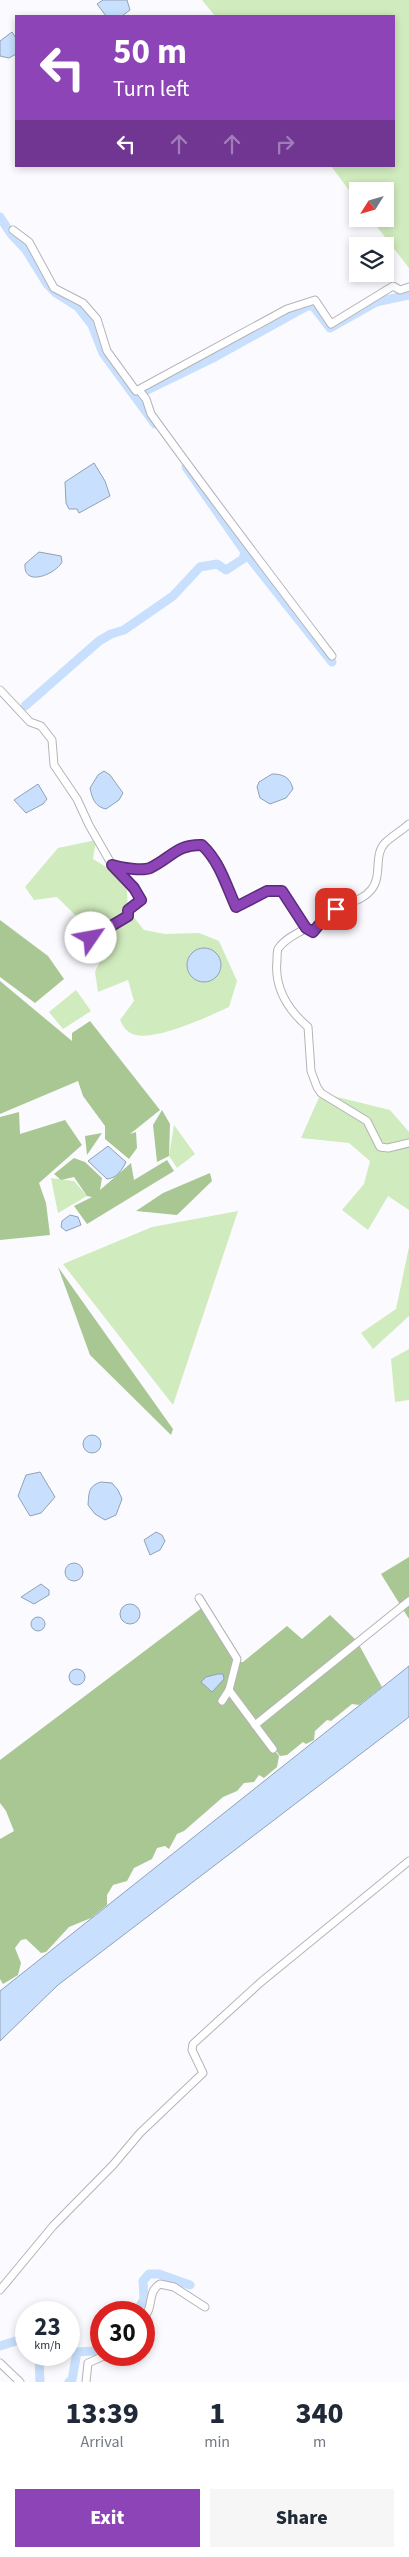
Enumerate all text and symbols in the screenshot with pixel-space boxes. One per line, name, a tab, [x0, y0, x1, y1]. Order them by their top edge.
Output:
text: 50 m	[113, 27, 187, 77]
icon: left	[30, 35, 95, 100]
text: Turn left	[113, 73, 189, 105]
icon: left	[112, 130, 140, 158]
icon: ahead	[165, 130, 193, 158]
icon: ahead	[218, 130, 246, 158]
icon: right	[271, 130, 299, 158]
north arrow	[349, 182, 394, 228]
map controls	[349, 182, 394, 282]
button: layers	[349, 237, 394, 282]
pin	[315, 888, 357, 930]
icon: arrive	[322, 895, 350, 923]
position arrow	[64, 911, 116, 963]
speed limit sign: 30	[90, 2301, 155, 2366]
text: 23	[34, 2309, 61, 2345]
text: km/h	[34, 2337, 61, 2354]
text: 13:39	[65, 2392, 139, 2435]
text: 1	[209, 2392, 225, 2435]
text: 340	[296, 2392, 344, 2435]
text: Arrival	[81, 2431, 124, 2453]
text: min	[204, 2431, 230, 2453]
text: m	[313, 2431, 326, 2453]
button: Exit	[15, 2489, 200, 2547]
button: Share	[210, 2489, 394, 2547]

